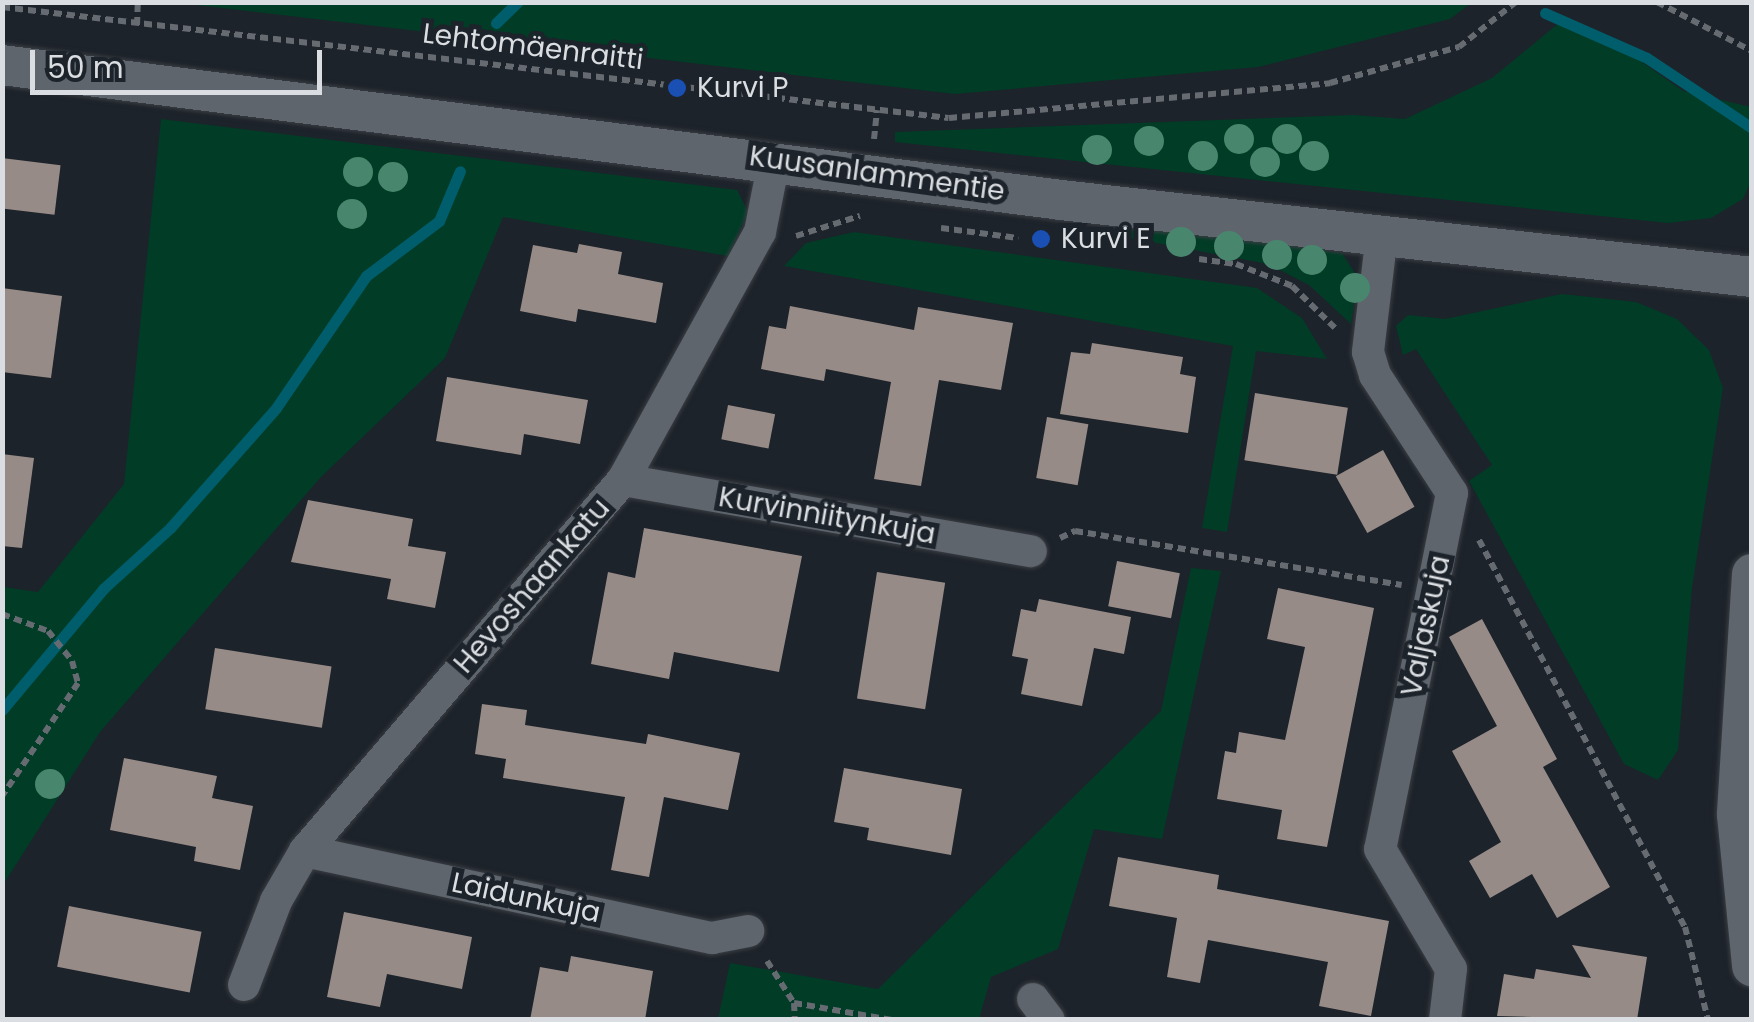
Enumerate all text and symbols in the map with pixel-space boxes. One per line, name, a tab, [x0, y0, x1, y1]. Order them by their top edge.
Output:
street label: Lehtomäenraitti	[421, 17, 645, 77]
scale bar	[35, 30, 328, 92]
text: 50 m	[47, 46, 124, 89]
place label: Kurvi P	[697, 71, 788, 105]
marker: Kurvi P	[666, 77, 688, 99]
street label: Kuusanlammentie	[747, 139, 1007, 209]
place label: Kurvi E	[1061, 222, 1151, 256]
marker: Kurvi E	[1030, 228, 1052, 250]
street label: Kurvinniitynkuja	[716, 480, 938, 552]
street label: Hevoshaankatu	[447, 492, 617, 680]
street label: Valjaskuja	[1395, 552, 1457, 700]
street label: Laidunkuja	[449, 866, 603, 930]

